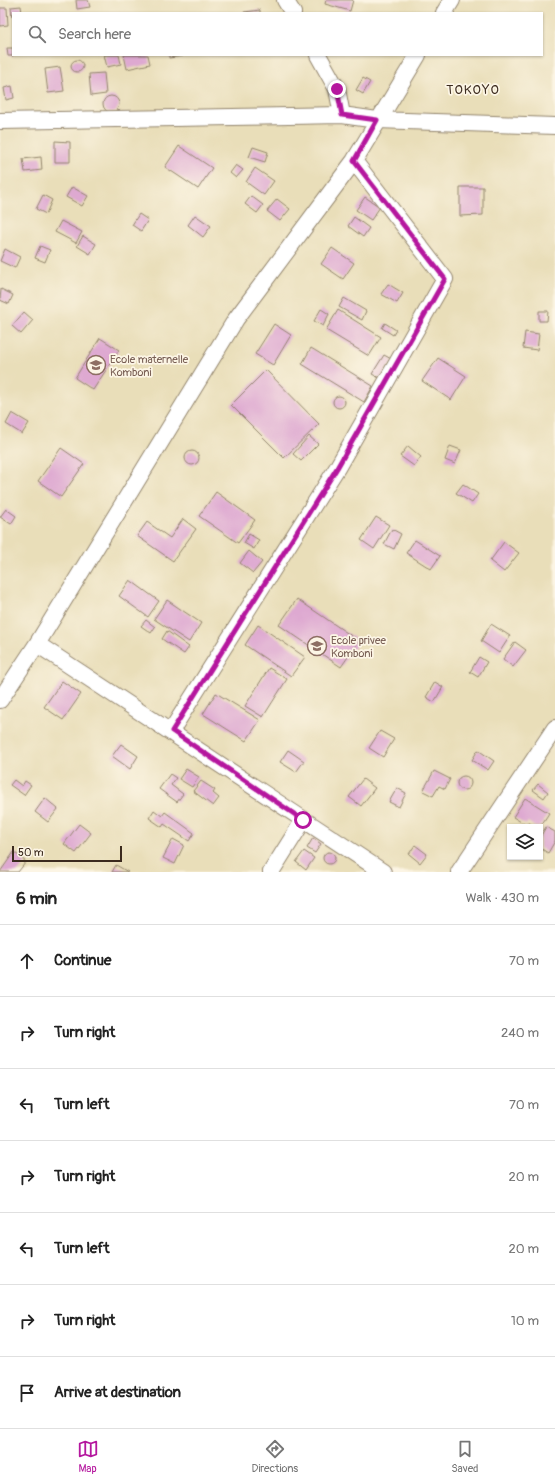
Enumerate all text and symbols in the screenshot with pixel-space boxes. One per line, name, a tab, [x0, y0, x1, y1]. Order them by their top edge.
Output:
search box	[12, 12, 543, 56]
icon: search	[26, 23, 48, 45]
text: Search here	[58, 25, 131, 44]
route end	[328, 80, 346, 98]
district label: TOKOYO	[446, 82, 500, 98]
place label: Ecole maternelle Komboni	[110, 353, 189, 379]
school or university icon: Ecole maternelle Komboni	[85, 354, 107, 376]
place label: Ecole privee Komboni	[331, 634, 386, 660]
school or university icon: Ecole privee Komboni	[306, 635, 328, 657]
route start	[294, 811, 312, 829]
map controls	[507, 824, 543, 860]
button: layers	[507, 824, 543, 860]
scale bar	[12, 844, 122, 863]
text: 50 m	[18, 846, 44, 859]
text: 6 min	[16, 888, 57, 909]
text: Walk · 430 m	[465, 890, 539, 906]
icon: ahead	[16, 950, 38, 972]
text: Continue	[54, 951, 112, 970]
text: 70 m	[509, 953, 539, 969]
icon: right	[16, 1022, 38, 1044]
text: Turn right	[54, 1023, 115, 1042]
text: 240 m	[501, 1025, 539, 1041]
icon: left	[16, 1094, 38, 1116]
text: Turn left	[54, 1095, 110, 1114]
text: 70 m	[509, 1097, 539, 1113]
icon: right	[16, 1166, 38, 1188]
text: Turn right	[54, 1167, 115, 1186]
text: 20 m	[508, 1169, 539, 1185]
icon: left	[16, 1238, 38, 1260]
text: Turn left	[54, 1239, 110, 1258]
text: 20 m	[508, 1241, 539, 1257]
icon: right	[16, 1310, 38, 1332]
text: Turn right	[54, 1311, 115, 1330]
text: 10 m	[511, 1313, 539, 1329]
icon: arrive	[16, 1382, 38, 1404]
text: Arrive at destination	[54, 1383, 181, 1402]
tab: Map	[77, 1438, 99, 1475]
tab: Directions	[252, 1438, 298, 1475]
tab: Saved	[451, 1438, 478, 1475]

